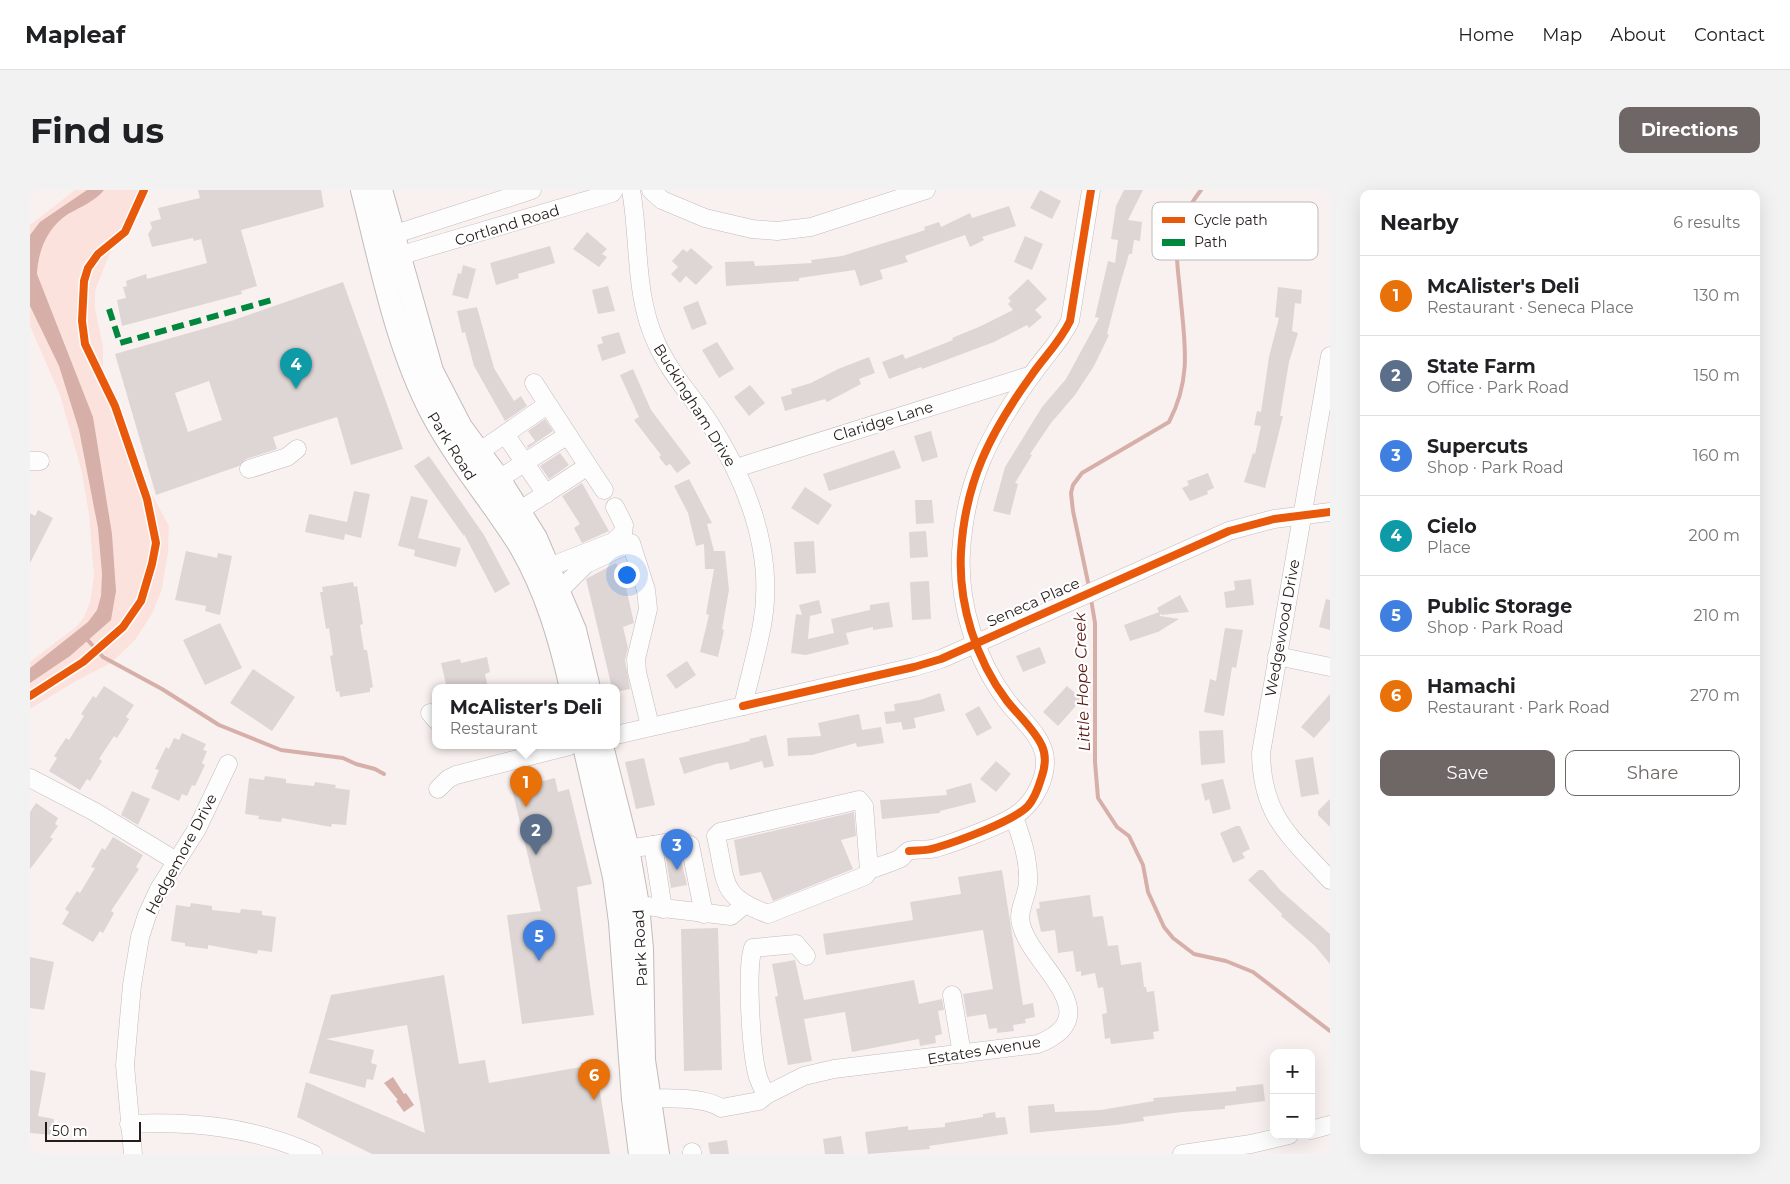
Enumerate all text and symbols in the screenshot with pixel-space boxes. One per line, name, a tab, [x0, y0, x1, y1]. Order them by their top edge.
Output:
text: Mapleaf	[25, 20, 125, 49]
text: Home	[1458, 24, 1514, 46]
text: Map	[1542, 24, 1582, 46]
text: About	[1610, 24, 1666, 46]
text: Contact	[1694, 24, 1765, 46]
button: Directions	[1619, 107, 1760, 153]
text: Find us	[30, 109, 164, 152]
street label: Cortland Road	[452, 200, 562, 250]
legend	[1152, 202, 1318, 260]
text: Nearby	[1380, 210, 1459, 235]
text: Cycle path	[1194, 211, 1268, 229]
text: 6 results	[1673, 213, 1740, 232]
text: Path	[1194, 233, 1227, 251]
text: McAlister's Deli	[1427, 275, 1580, 298]
text: 1	[1393, 286, 1399, 305]
text: 130 m	[1693, 286, 1740, 305]
text: Restaurant · Seneca Place	[1427, 298, 1634, 317]
street label: Buckingham Drive	[650, 340, 740, 470]
pin: 4	[280, 348, 312, 389]
text: State Farm	[1427, 355, 1536, 378]
text: 2	[1391, 366, 1401, 385]
text: 150 m	[1693, 366, 1740, 385]
text: Office · Park Road	[1427, 378, 1569, 397]
street label: Claridge Lane	[831, 397, 935, 445]
street label: Park Road	[423, 408, 481, 484]
text: Supercuts	[1427, 435, 1528, 458]
text: 3	[1391, 446, 1401, 465]
text: 160 m	[1693, 446, 1740, 465]
text: Shop · Park Road	[1427, 458, 1564, 477]
text: Cielo	[1427, 515, 1477, 538]
text: 4	[1390, 526, 1402, 545]
text: 200 m	[1689, 526, 1740, 545]
text: Place	[1427, 538, 1471, 557]
street label: Wedgewood Drive	[1261, 558, 1303, 698]
your location	[614, 562, 640, 588]
street label: Seneca Place	[984, 573, 1082, 631]
text: Public Storage	[1427, 595, 1572, 618]
text: 5	[1391, 606, 1401, 625]
text: 210 m	[1693, 606, 1740, 625]
water label: Little Hope Creek	[1070, 611, 1094, 752]
text: Shop · Park Road	[1427, 618, 1564, 637]
text: Hamachi	[1427, 675, 1516, 698]
popup	[432, 684, 620, 749]
text: 6	[1391, 686, 1401, 705]
text: 270 m	[1690, 686, 1740, 705]
text: McAlister's Deli	[450, 696, 602, 719]
text: Restaurant · Park Road	[1427, 698, 1610, 717]
text: Restaurant	[450, 719, 538, 738]
button: Save	[1380, 750, 1555, 796]
button: Share	[1565, 750, 1740, 796]
pin: 1	[510, 766, 542, 807]
street label: Hedgemore Drive	[141, 790, 221, 918]
pin: 2	[520, 814, 552, 855]
pin: 3	[661, 829, 693, 870]
street label: Park Road	[628, 909, 652, 987]
pin: 5	[523, 920, 555, 961]
street label: Estates Avenue	[926, 1032, 1042, 1068]
map controls	[1270, 1049, 1315, 1139]
button: +	[1270, 1049, 1315, 1094]
pin: 6	[578, 1059, 610, 1100]
button: −	[1270, 1094, 1315, 1139]
scale bar	[45, 1119, 141, 1142]
text: 50 m	[52, 1122, 88, 1140]

